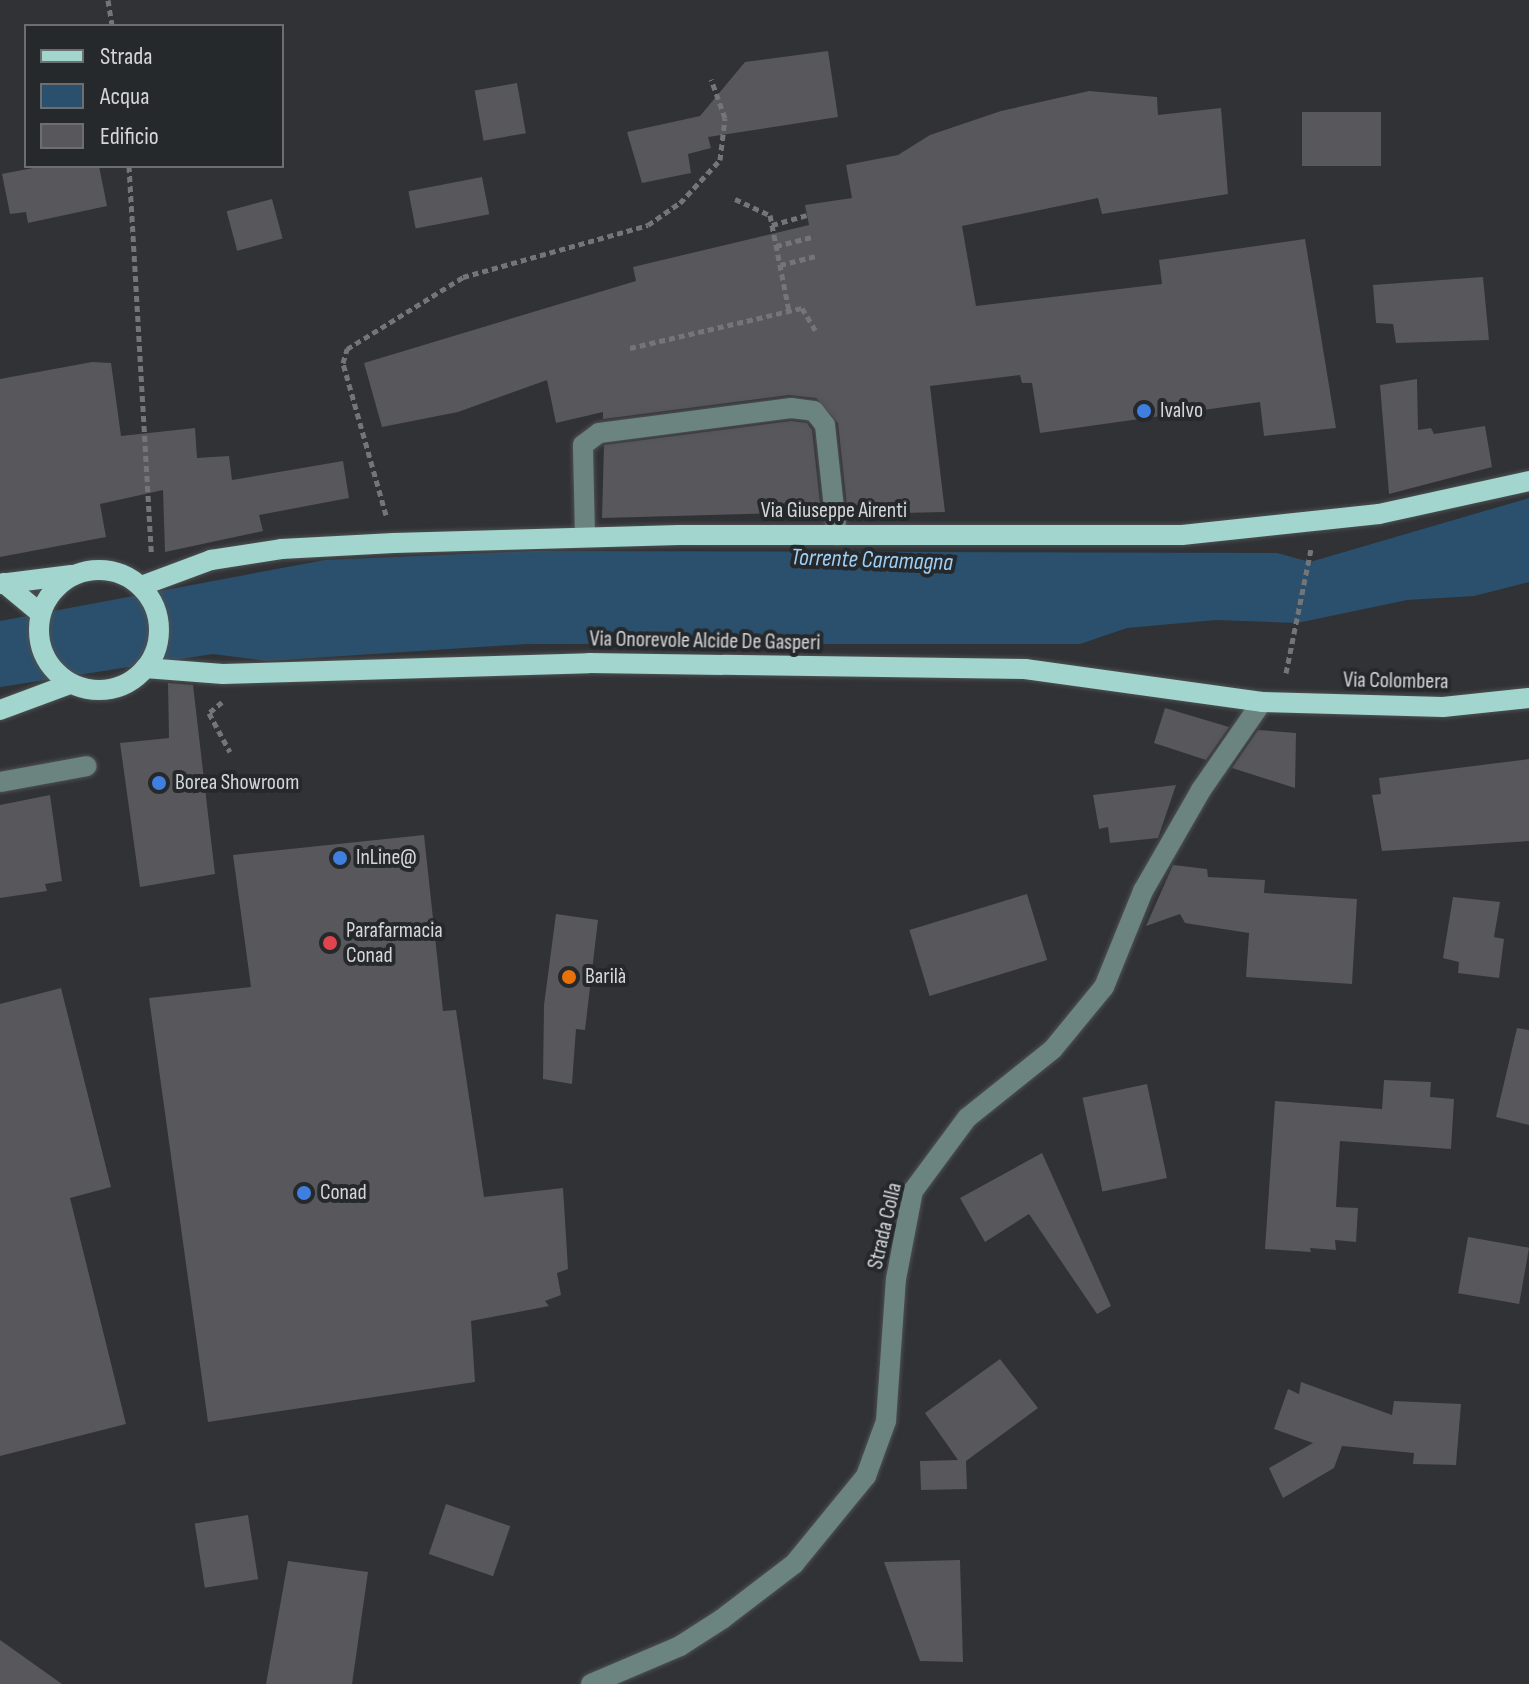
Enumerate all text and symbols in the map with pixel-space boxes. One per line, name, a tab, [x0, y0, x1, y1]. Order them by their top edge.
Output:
legend	[24, 24, 284, 168]
text: Strada	[100, 42, 153, 71]
text: Acqua	[100, 82, 149, 111]
text: Edificio	[100, 122, 159, 151]
place label: IvaIvo	[1160, 398, 1203, 424]
marker: IvaIvo	[1135, 402, 1153, 420]
street label: Via Giuseppe Airenti	[761, 498, 907, 524]
water label: Torrente Caramagna	[791, 543, 953, 577]
street label: Via Onorevole Alcide De Gasperi	[589, 626, 821, 656]
street label: Via Colombera	[1343, 667, 1449, 695]
place label: Borea Showroom	[175, 770, 299, 796]
marker: Borea Showroom	[150, 774, 168, 792]
place label: InLine@	[356, 845, 417, 871]
marker: InLine@	[331, 849, 349, 867]
place label: Parafarmacia Conad	[346, 917, 443, 968]
marker: Parafarmacia Conad	[321, 934, 339, 952]
place label: Barilà	[585, 964, 626, 990]
marker: Barilà	[560, 968, 578, 986]
place label: Conad	[320, 1180, 367, 1206]
street label: Strada Colla	[862, 1180, 908, 1272]
marker: Conad	[295, 1184, 313, 1202]

